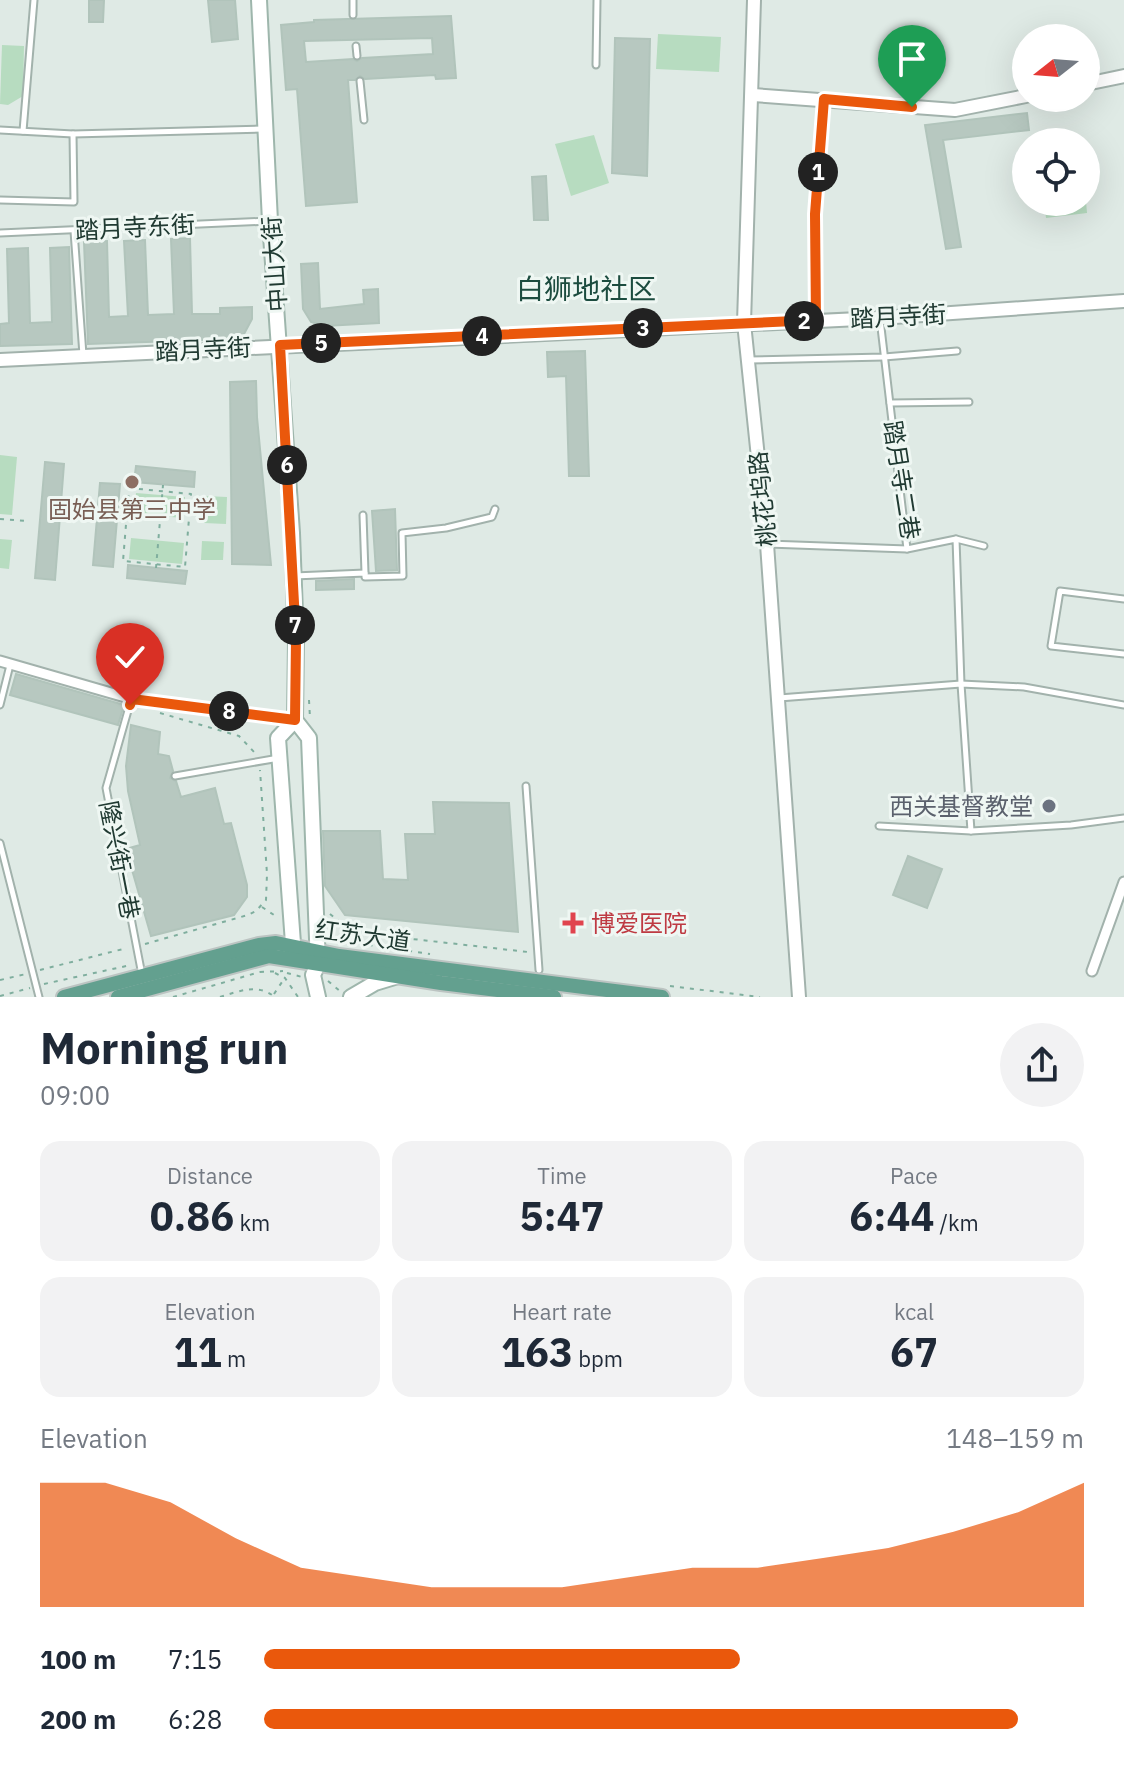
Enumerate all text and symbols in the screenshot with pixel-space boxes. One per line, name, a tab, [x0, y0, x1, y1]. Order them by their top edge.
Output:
north arrow	[1012, 24, 1100, 112]
map controls	[1012, 24, 1100, 216]
pin	[878, 25, 946, 107]
icon: arrive	[890, 37, 934, 81]
button: locate	[1012, 128, 1100, 216]
pin: 1	[798, 152, 838, 192]
text: 1	[811, 157, 825, 186]
street label: 踏月寺东街	[74, 208, 196, 246]
street label: 中山大街	[255, 215, 293, 313]
district label: 白狮地社区	[516, 270, 656, 307]
street label: 踏月寺街	[849, 298, 947, 334]
pin: 2	[784, 301, 824, 341]
text: 2	[797, 306, 811, 335]
pin: 3	[623, 308, 663, 348]
text: 3	[636, 313, 650, 342]
pin: 4	[462, 316, 502, 356]
text: 4	[475, 321, 489, 350]
pin: 5	[301, 323, 341, 363]
text: 5	[314, 328, 328, 357]
street label: 踏月寺街	[154, 331, 252, 367]
street label: 踏月寺二巷	[877, 418, 927, 542]
pin: 6	[267, 445, 307, 485]
text: 6	[280, 450, 294, 479]
street label: 桃花坞路	[741, 450, 783, 548]
marker: 固始县第三中学	[123, 473, 141, 491]
place label: 固始县第三中学	[48, 493, 216, 525]
pin: 7	[275, 605, 315, 645]
text: 7	[288, 610, 302, 639]
pin	[96, 623, 164, 705]
icon: check	[108, 635, 152, 679]
pin: 8	[209, 691, 249, 731]
text: 8	[222, 696, 236, 725]
place label: 西关基督教堂	[889, 790, 1033, 822]
marker: 西关基督教堂	[1040, 797, 1058, 815]
street label: 隆兴街一巷	[93, 798, 147, 922]
place label: 博爱医院	[591, 907, 687, 939]
street label: 红苏大道	[313, 912, 413, 958]
marker: 博爱医院	[562, 912, 584, 934]
text: Morning run	[40, 1019, 289, 1076]
button: share	[1000, 1023, 1084, 1107]
text: 09:00	[40, 1078, 110, 1112]
text: Distance	[167, 1161, 253, 1190]
text: Time	[537, 1161, 587, 1190]
text: Pace	[890, 1161, 938, 1190]
text: 0.86	[150, 1190, 234, 1242]
text: 5:47	[519, 1190, 605, 1242]
text: 6:44	[849, 1190, 934, 1242]
text: km	[234, 1208, 270, 1237]
text: /km	[934, 1208, 979, 1237]
text: Elevation	[164, 1297, 256, 1326]
text: Heart rate	[512, 1297, 612, 1326]
text: kcal	[894, 1297, 934, 1326]
text: 11	[174, 1326, 222, 1378]
text: 163	[501, 1326, 573, 1378]
text: 67	[890, 1326, 938, 1378]
text: m	[222, 1344, 246, 1373]
text: bpm	[573, 1344, 623, 1373]
text: Elevation	[40, 1421, 148, 1455]
text: 148–159 m	[946, 1421, 1084, 1455]
text: 100 m	[40, 1642, 116, 1676]
text: 7:15	[168, 1642, 222, 1676]
text: 200 m	[40, 1702, 116, 1736]
text: 6:28	[168, 1702, 222, 1736]

